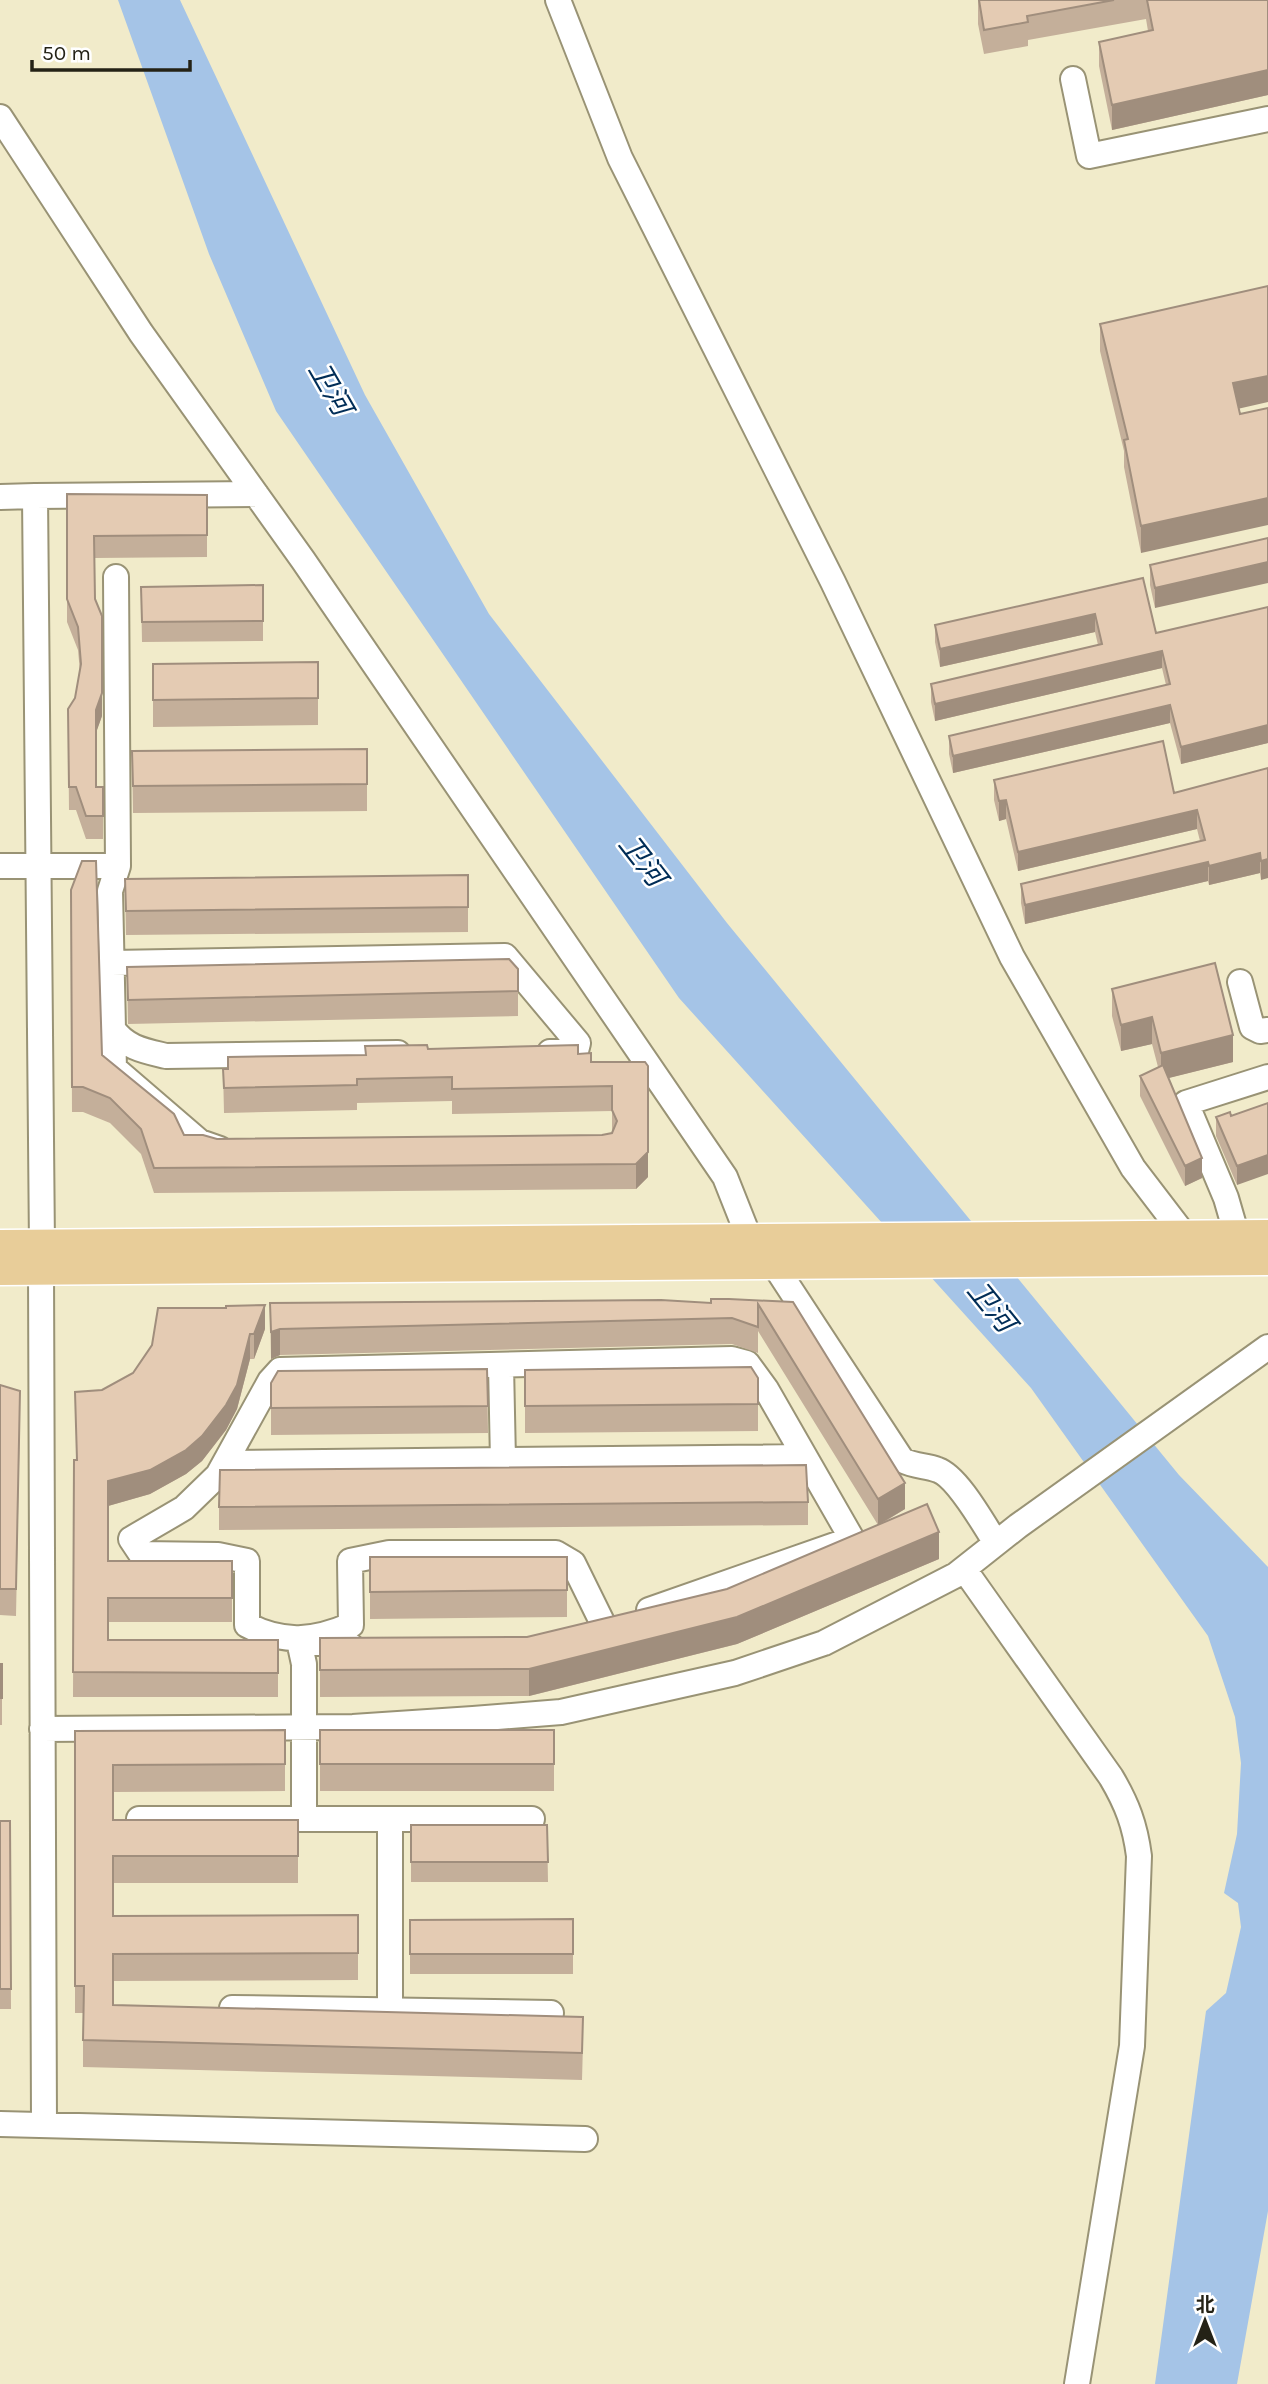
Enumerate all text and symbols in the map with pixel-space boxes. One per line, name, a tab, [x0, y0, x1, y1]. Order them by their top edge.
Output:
scale bar	[32, 28, 189, 72]
text: 50 m	[42, 41, 91, 65]
water label: 卫河	[302, 356, 361, 425]
water label: 卫河	[612, 828, 676, 896]
water label: 卫河	[961, 1274, 1025, 1342]
north arrow	[1170, 2286, 1240, 2356]
text: 北	[1195, 2294, 1215, 2316]

